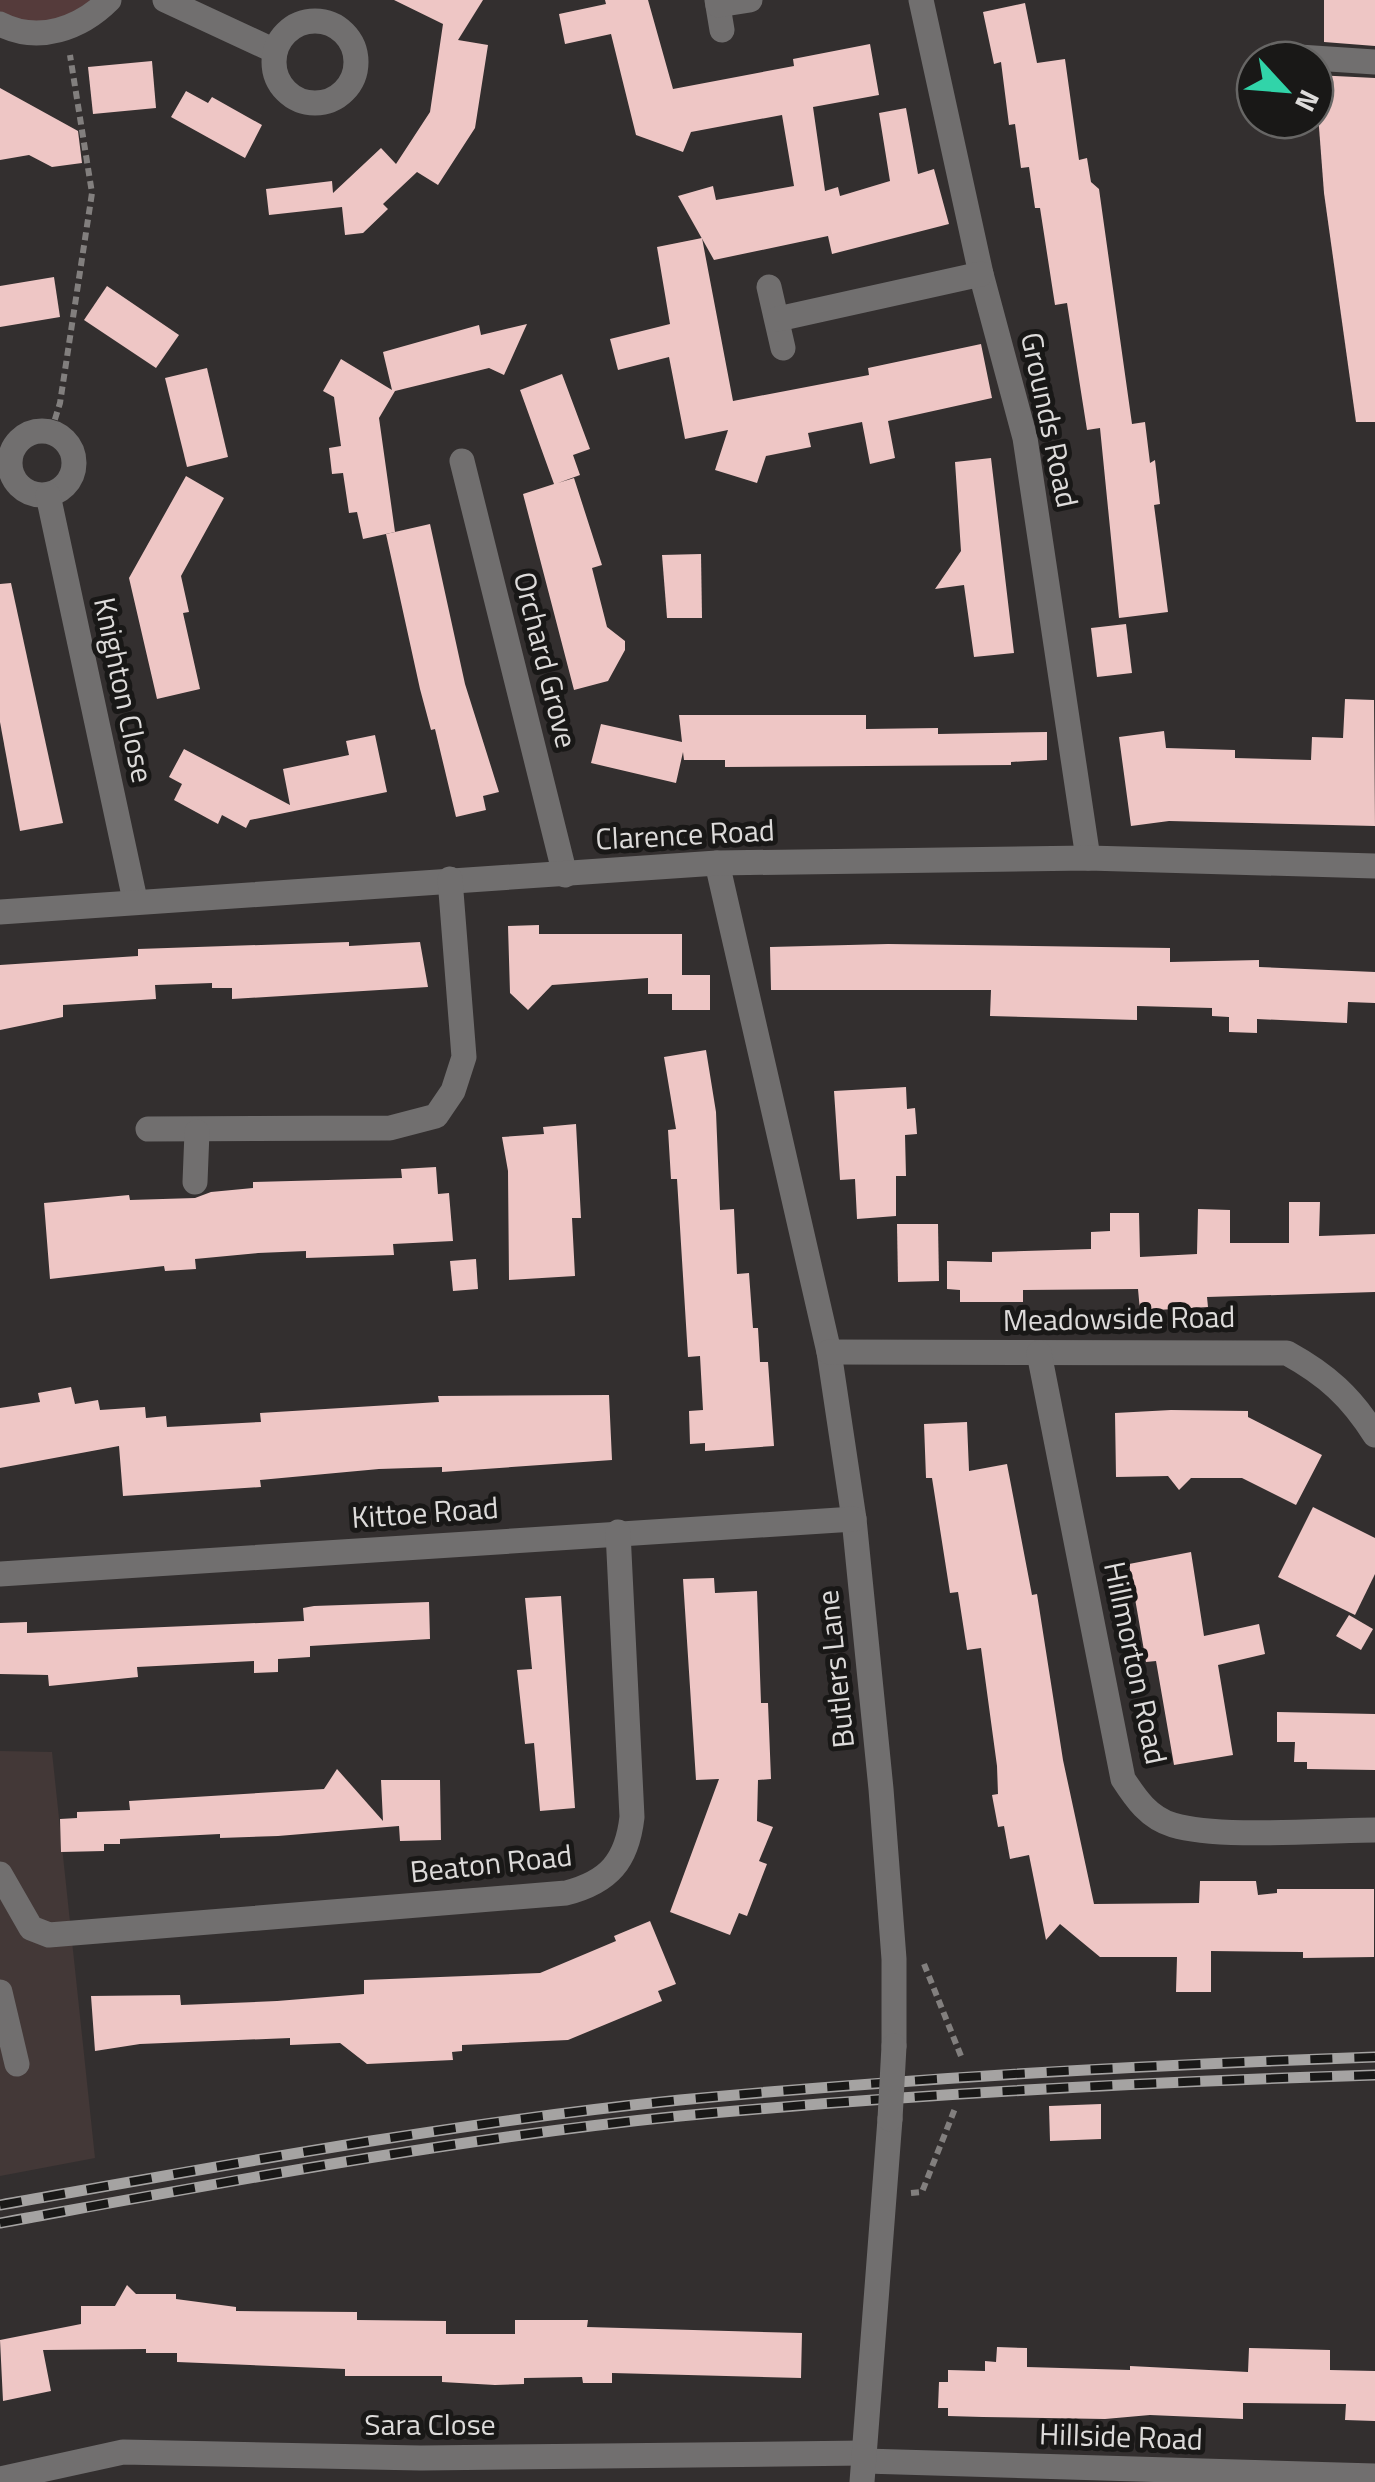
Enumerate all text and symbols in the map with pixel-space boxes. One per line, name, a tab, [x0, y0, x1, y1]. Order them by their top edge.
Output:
north arrow	[1235, 40, 1335, 140]
text: N	[1284, 83, 1331, 119]
street label: Grounds Road	[1009, 328, 1091, 512]
street label: Orchard Grove	[502, 567, 590, 753]
street label: Knighton Close	[82, 593, 166, 787]
street label: Clarence Road	[594, 806, 776, 862]
street label: Meadowside Road	[1002, 1293, 1236, 1343]
street label: Kittoe Road	[350, 1484, 500, 1540]
street label: Hillmorton Road	[1092, 1557, 1180, 1768]
street label: Butlers Lane	[804, 1588, 866, 1750]
street label: Beaton Road	[408, 1832, 574, 1894]
street label: Sara Close	[364, 2401, 496, 2447]
street label: Hillside Road	[1038, 2410, 1204, 2462]

